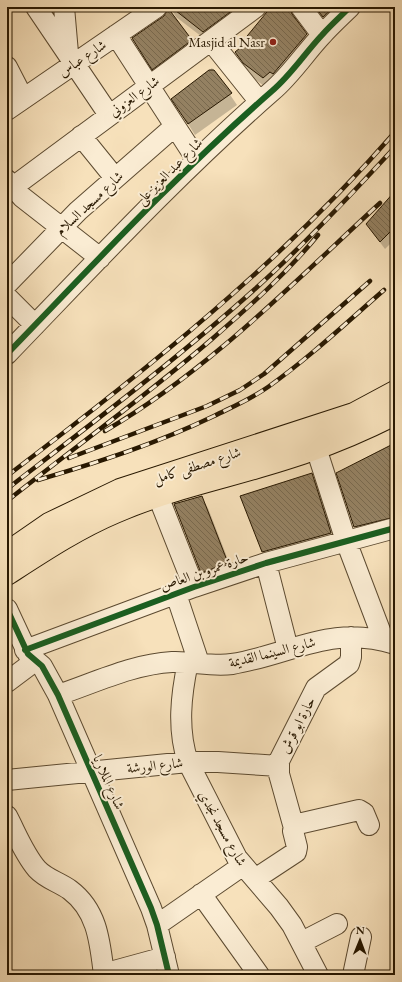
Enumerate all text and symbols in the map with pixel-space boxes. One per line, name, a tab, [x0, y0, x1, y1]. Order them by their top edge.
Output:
place label: Masjid al Nasr	[188, 33, 265, 51]
street label: شارع عباس	[54, 35, 111, 83]
marker: Masjid al Nasr	[268, 37, 278, 47]
street label: شارع العزوني	[105, 72, 165, 123]
street label: شارع عبد العزيز على	[132, 134, 208, 210]
street label: شارع مسجد السلام	[51, 167, 130, 242]
street label: شارع مصطفى كامل	[151, 442, 244, 490]
street label: حارة عمرو بن العاص	[157, 547, 251, 595]
street label: شارع السينما القديمة	[227, 633, 318, 674]
street label: حارة ابو قرش	[275, 694, 319, 756]
street label: شارع الملاريا	[86, 752, 129, 813]
street label: شارع الورشة	[126, 753, 184, 780]
street label: شارع مسجد نجدي	[192, 787, 251, 870]
north arrow	[340, 920, 380, 960]
text: N	[356, 923, 365, 937]

